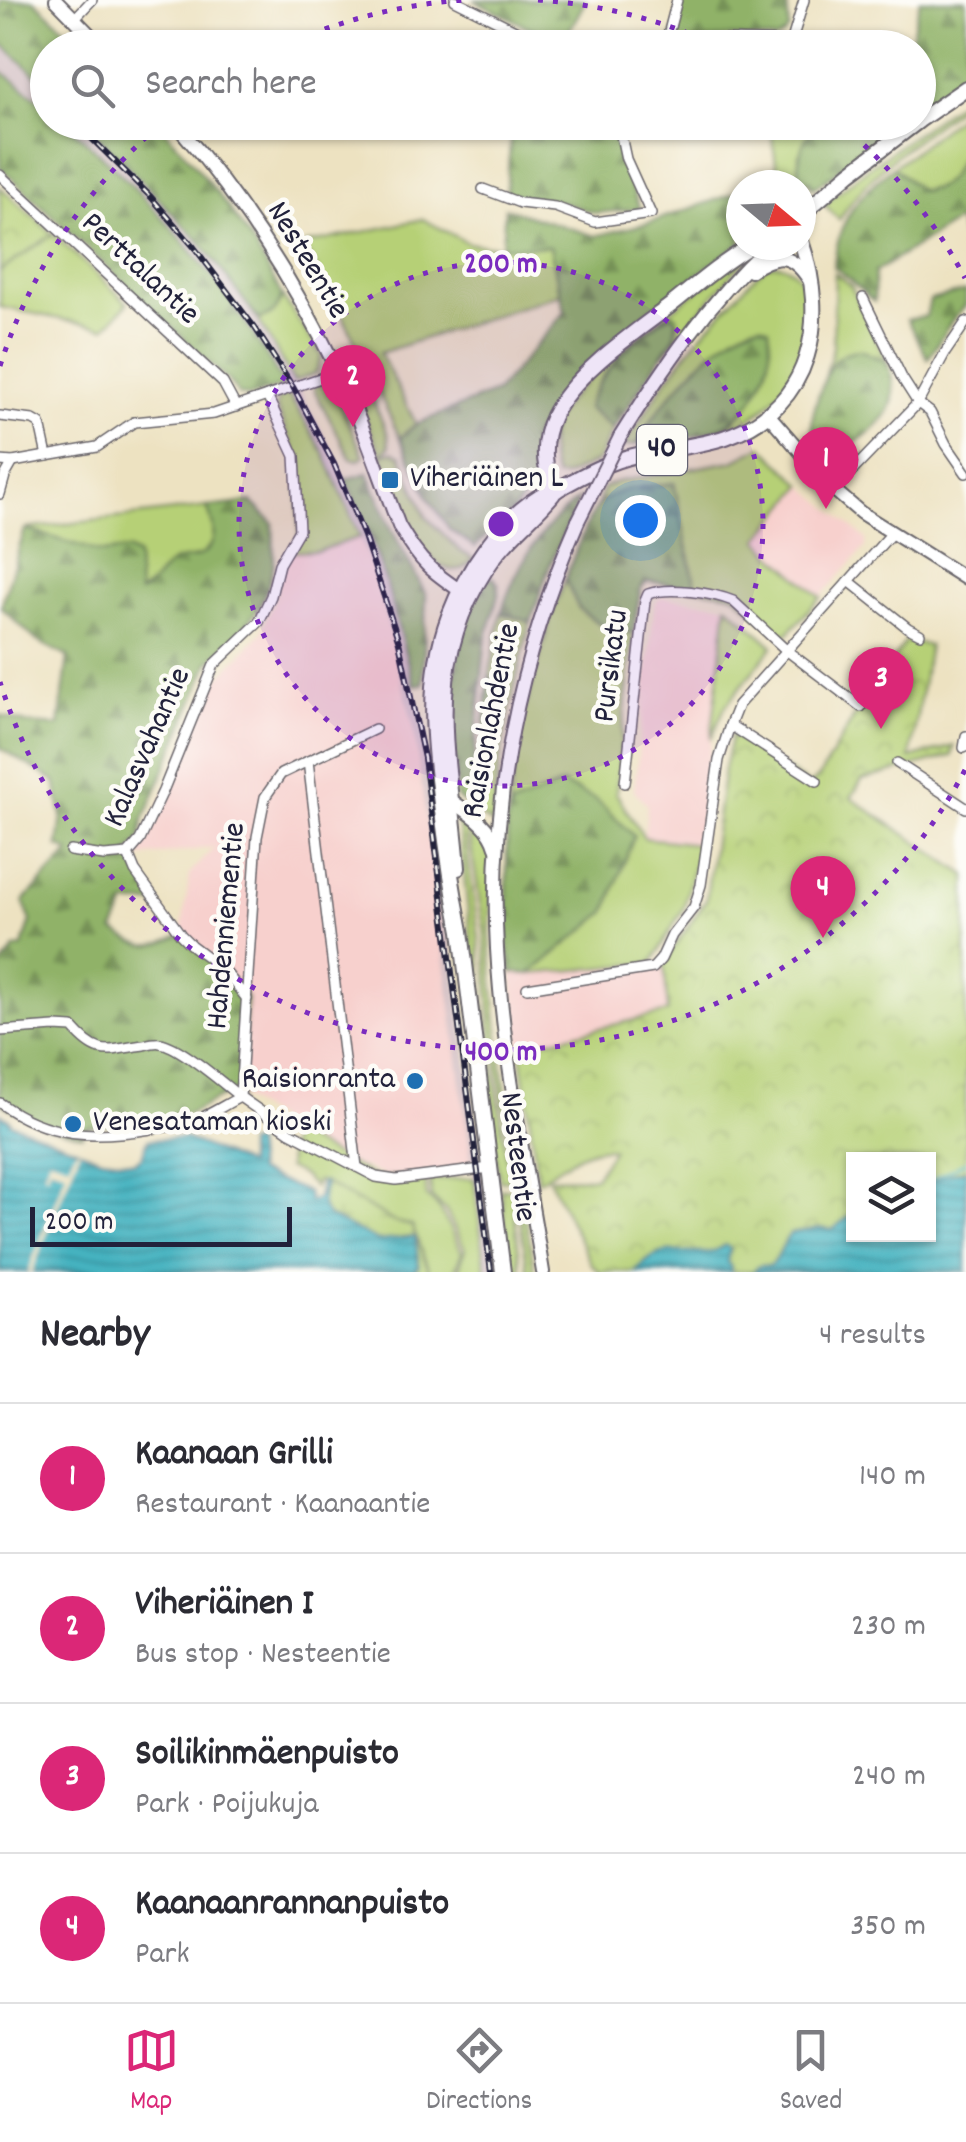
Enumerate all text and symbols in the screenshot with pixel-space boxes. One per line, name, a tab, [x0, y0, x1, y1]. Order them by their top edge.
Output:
search box	[30, 30, 936, 140]
icon: search	[65, 58, 120, 113]
text: Search here	[145, 58, 317, 113]
north arrow	[726, 170, 816, 260]
street label: Nesteentie	[253, 193, 359, 329]
street label: Perttalantie	[69, 203, 209, 337]
text: 200 m	[464, 245, 538, 288]
pin: 2	[320, 344, 386, 427]
road number: 40	[637, 425, 687, 475]
pin: 1	[794, 426, 858, 509]
place label: Viheriäinen L	[410, 457, 564, 503]
marker: Viheriäinen L	[379, 469, 401, 491]
your location	[615, 495, 666, 546]
centre of rings	[483, 506, 519, 542]
street label: Pursikatu	[583, 607, 643, 725]
street label: Raisionlahdentie	[452, 620, 534, 822]
pin: 3	[848, 646, 914, 729]
street label: Kalasvahantie	[93, 661, 205, 835]
street label: Hahdenniementie	[196, 821, 260, 1031]
pin: 4	[790, 856, 856, 938]
text: 400 m	[465, 1033, 537, 1076]
place label: Raisionranta	[242, 1058, 396, 1104]
marker: Raisionranta	[404, 1070, 426, 1092]
street label: Nesteentie	[485, 1090, 547, 1224]
place label: Venesataman kioski	[93, 1101, 332, 1147]
marker: Venesataman kioski	[62, 1113, 84, 1135]
map controls	[846, 1152, 936, 1242]
button: layers	[846, 1152, 936, 1242]
scale bar	[30, 1202, 292, 1246]
text: 200 m	[45, 1204, 113, 1244]
text: Nearby	[40, 1307, 150, 1367]
text: 4 results	[819, 1314, 926, 1360]
text: Kaanaan Grilli	[135, 1428, 333, 1483]
text: 1	[69, 1455, 76, 1501]
text: 140 m	[859, 1455, 926, 1501]
text: Restaurant · Kaanaantie	[135, 1483, 430, 1529]
text: Viheriäinen I	[135, 1578, 314, 1633]
text: 2	[66, 1605, 79, 1651]
text: 230 m	[851, 1605, 926, 1651]
text: Bus stop · Nesteentie	[135, 1633, 391, 1679]
text: Soilikinmäenpuisto	[135, 1728, 399, 1783]
text: 3	[65, 1755, 80, 1801]
text: 240 m	[852, 1755, 926, 1801]
text: Park · Poijukuja	[135, 1783, 319, 1829]
text: Kaanaanrannanpuisto	[135, 1878, 449, 1933]
text: 4	[66, 1905, 79, 1951]
text: 350 m	[850, 1905, 926, 1951]
text: Park	[135, 1933, 190, 1979]
tab: Map	[124, 2023, 179, 2123]
tab: Directions	[426, 2023, 532, 2123]
tab: Saved	[780, 2023, 842, 2123]

